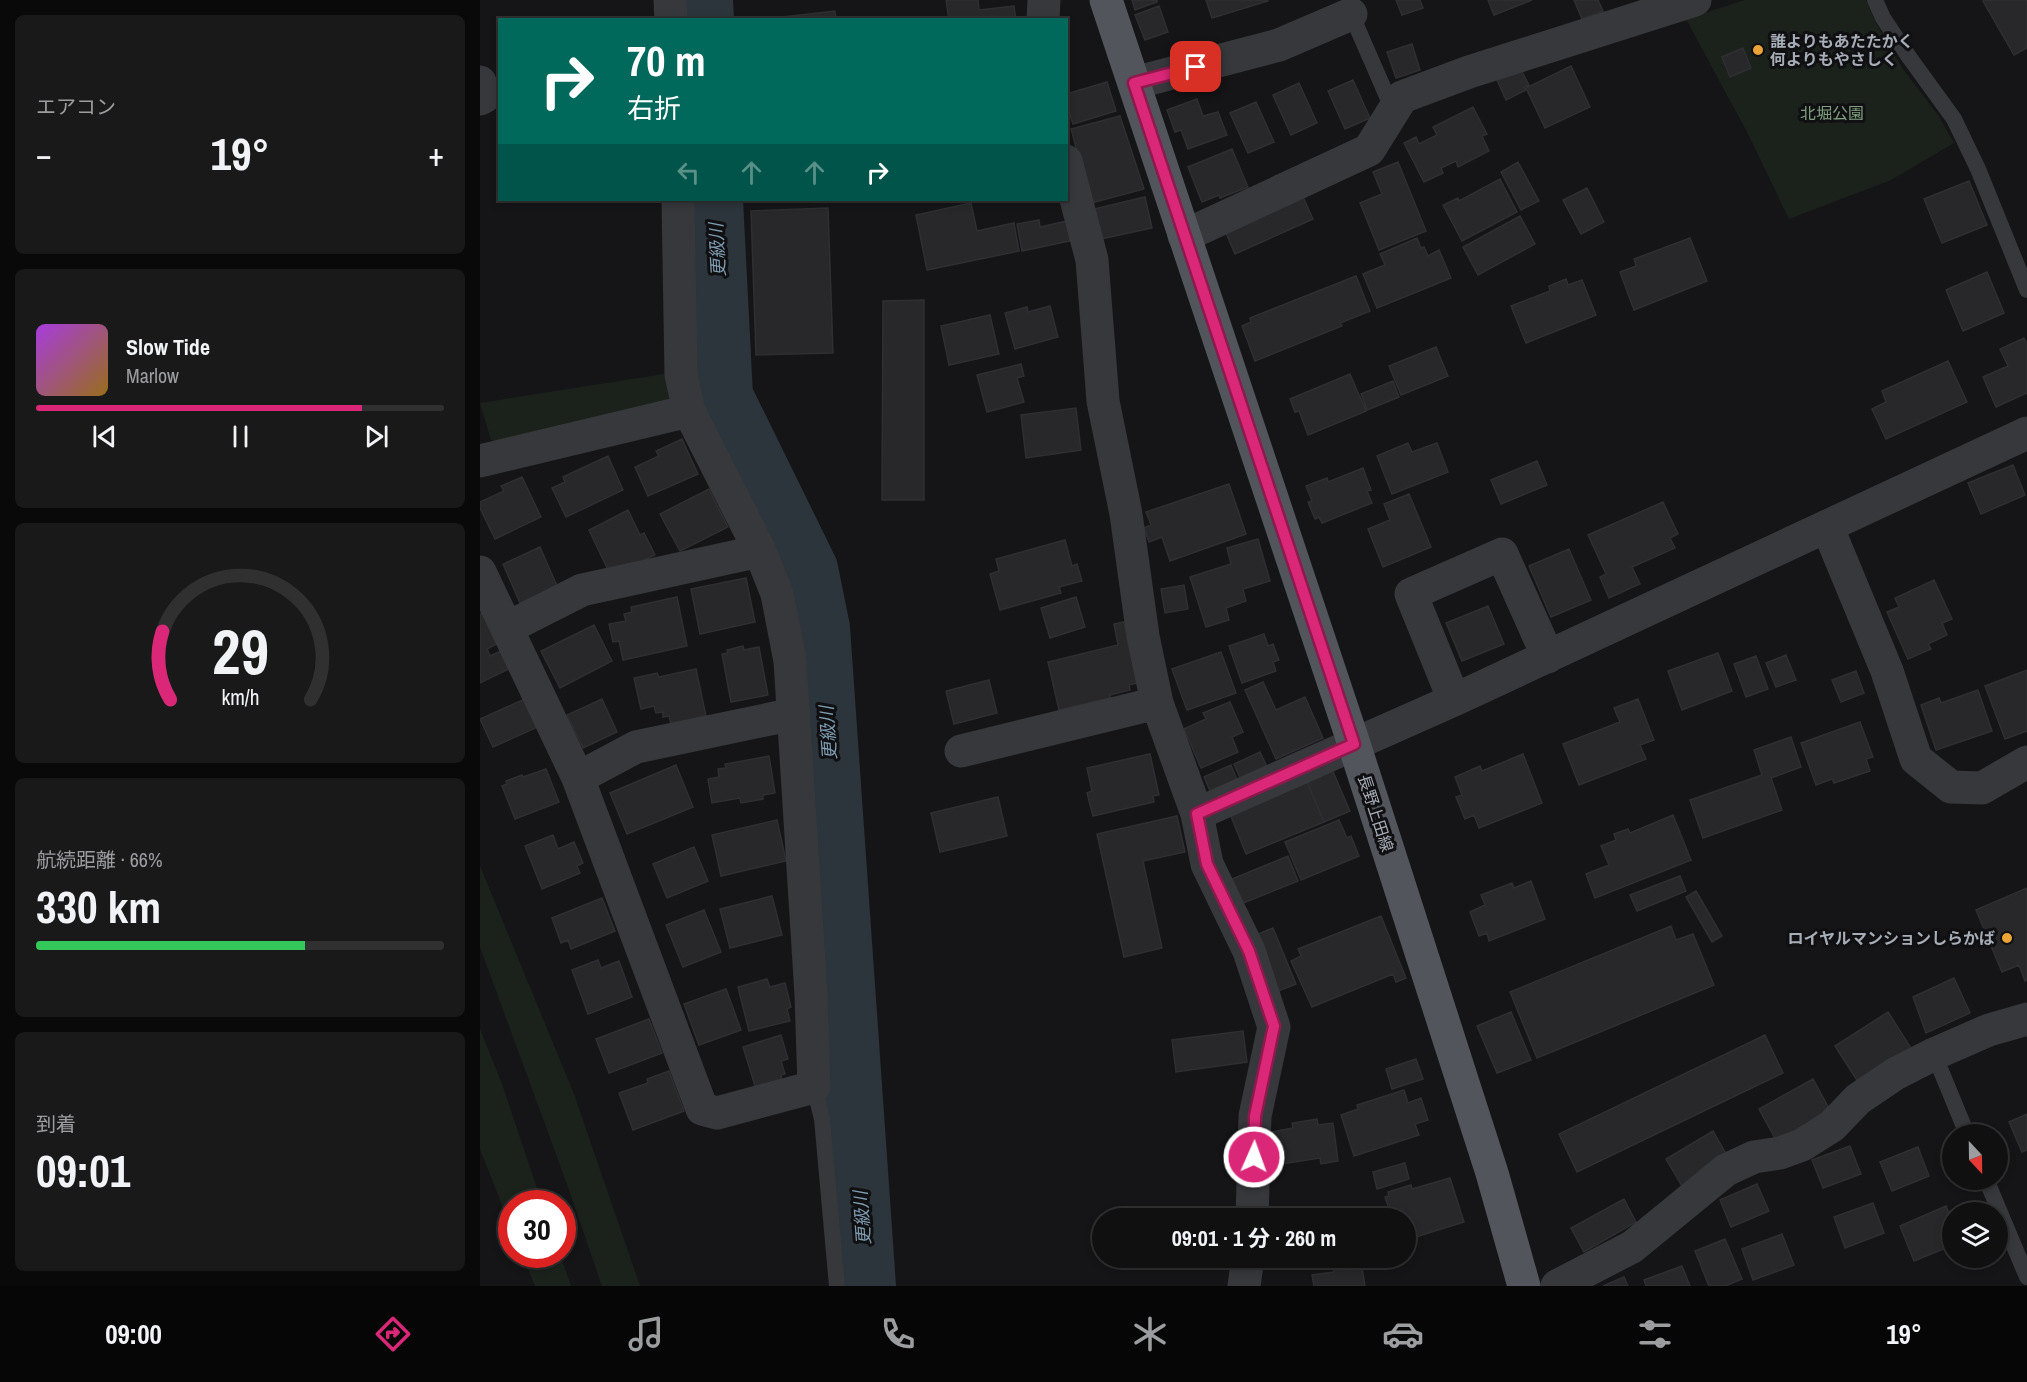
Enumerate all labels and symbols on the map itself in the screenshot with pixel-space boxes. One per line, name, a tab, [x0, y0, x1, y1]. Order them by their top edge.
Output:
place label: 誰よりもあたたかく 何よりもやさしく	[1770, 30, 1914, 70]
pin	[1170, 41, 1221, 92]
marker: 誰よりもあたたかく 何よりもやさしく	[1751, 43, 1765, 57]
park label: 北堀公園	[1800, 102, 1864, 124]
water label: 更級川	[703, 220, 731, 278]
water label: 更級川	[814, 703, 842, 761]
street label: 長野上田線	[1353, 772, 1399, 854]
place label: ロイヤルマンションしらかば	[1787, 927, 1995, 949]
marker: ロイヤルマンションしらかば	[2000, 931, 2014, 945]
north arrow	[1942, 1124, 2008, 1190]
position arrow	[1222, 1125, 1286, 1189]
water label: 更級川	[848, 1188, 876, 1246]
speed limit sign: 30	[498, 1190, 576, 1268]

